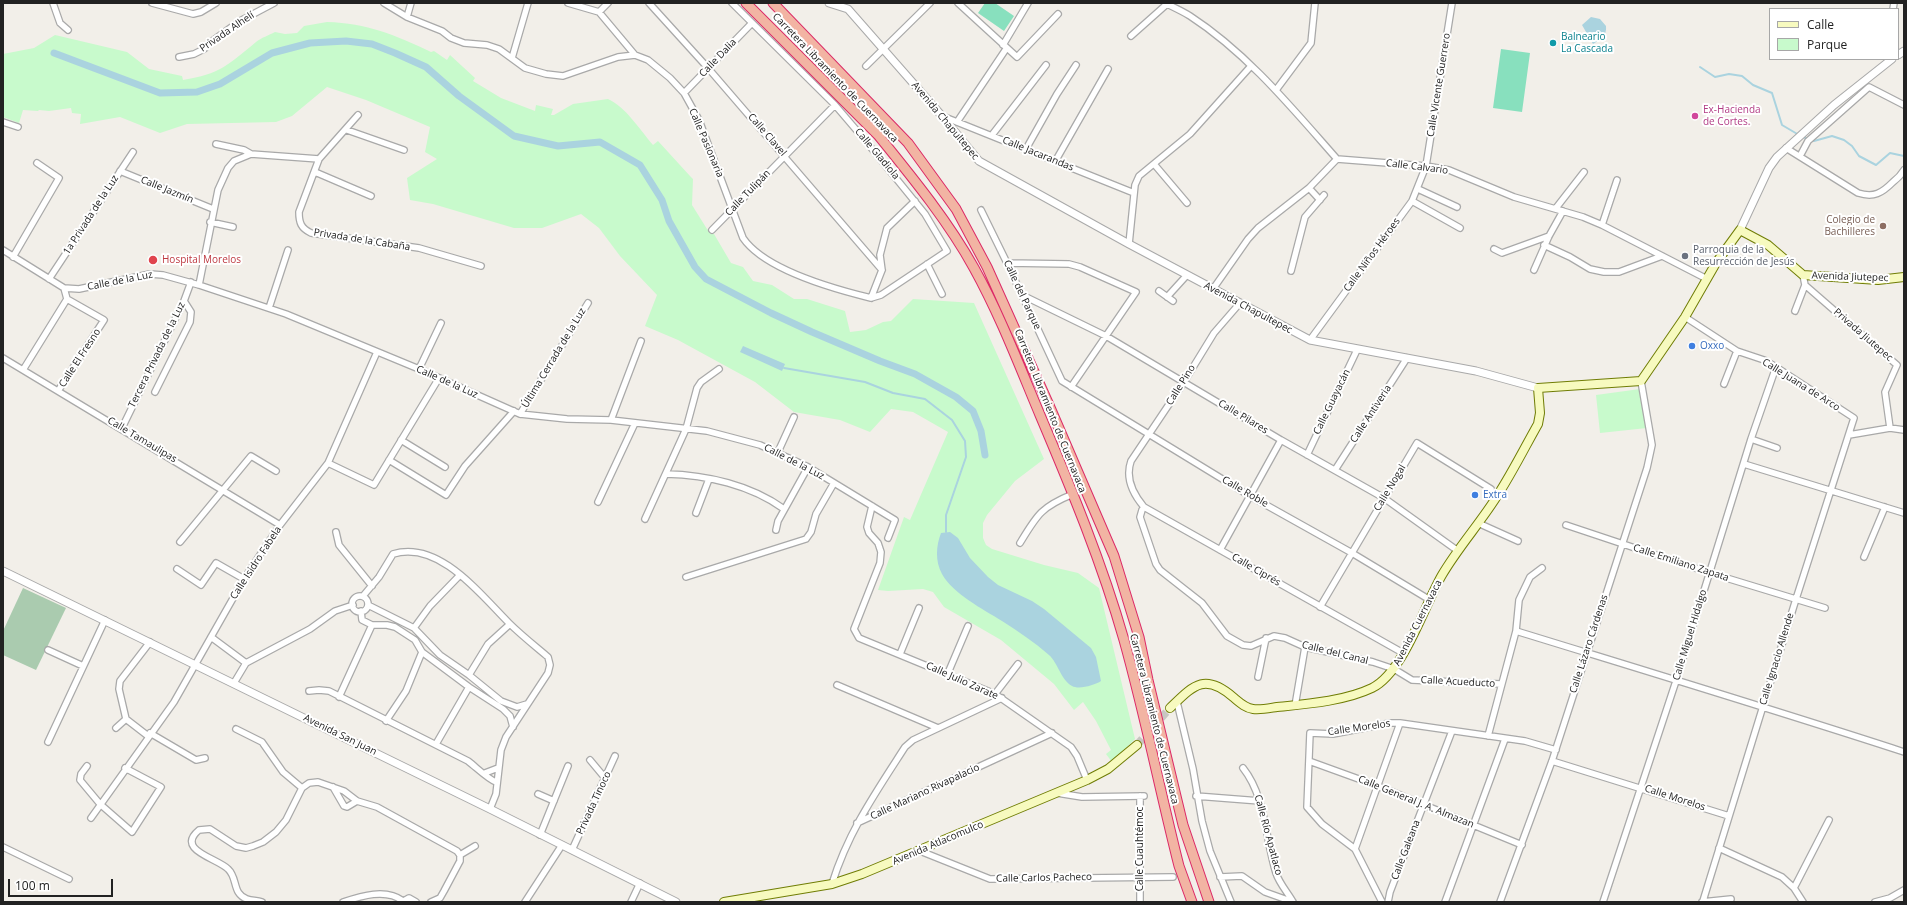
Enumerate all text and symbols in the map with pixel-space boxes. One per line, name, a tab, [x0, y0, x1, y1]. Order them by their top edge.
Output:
legend	[1769, 8, 1899, 60]
street label: Privada Alhelí	[197, 9, 257, 55]
street label: Carretera Libramiento de Cuernavaca	[770, 11, 900, 145]
text: Calle	[1807, 16, 1834, 33]
place label: Balneario La Cascada	[1561, 31, 1613, 54]
street label: Calle Vicente Guerrero	[1425, 32, 1453, 138]
street label: Calle Dalia	[697, 36, 739, 80]
text: Parque	[1807, 36, 1847, 53]
marker: Balneario La Cascada	[1548, 38, 1558, 48]
street label: Avenida Chapultepec	[909, 79, 981, 163]
place label: Ex-Hacienda de Cortes.	[1703, 104, 1761, 128]
street label: Calle Pasionaria	[686, 107, 726, 179]
street label: Calle Clavel	[745, 111, 789, 159]
marker: Ex-Hacienda de Cortes.	[1690, 111, 1700, 121]
street label: Calle Gladiola	[852, 126, 902, 182]
street label: Calle Jacarandas	[1001, 134, 1075, 174]
street label: Calle Calvario	[1385, 157, 1449, 177]
street label: Calle Tulipán	[723, 167, 773, 219]
street label: 1a Privada de la Luz	[61, 173, 121, 257]
street label: Calle Jazmín	[139, 174, 195, 206]
place label: Colegio de Bachilleres	[1824, 214, 1875, 238]
street label: Calle Niños Héroes	[1341, 216, 1403, 294]
marker: Colegio de Bachilleres	[1878, 221, 1888, 231]
street label: Privada de la Cabaña	[313, 226, 411, 254]
place label: Parroquia de la Resurrección de Jesús	[1693, 244, 1795, 268]
marker: Parroquia de la Resurrección de Jesús	[1680, 251, 1690, 261]
marker: Hospital Morelos	[147, 254, 159, 266]
place label: Hospital Morelos	[162, 254, 241, 266]
street label: Calle del Parque	[1001, 258, 1043, 332]
street label: Calle de la Luz	[86, 269, 154, 293]
street label: Avenida Jiutepec	[1811, 270, 1889, 284]
street label: Avenida Chapultepec	[1202, 280, 1294, 336]
street label: Tercera Privada de la Luz	[126, 300, 188, 410]
street label: Última Cerrada de la Luz	[519, 306, 589, 410]
street label: Privada Jiutepec	[1831, 306, 1895, 364]
street label: Calle El Fresno	[57, 326, 103, 390]
street label: Carretera Libramiento de Cuernavaca	[1012, 327, 1088, 495]
place label: Oxxo	[1700, 340, 1724, 352]
marker: Oxxo	[1687, 341, 1697, 351]
street label: Calle Juana de Arco	[1760, 356, 1842, 414]
street label: Calle Pino	[1164, 362, 1198, 408]
street label: Calle de la Luz	[414, 363, 480, 401]
street label: Calle Guayacán	[1311, 367, 1353, 437]
street label: Calle Antiveria	[1348, 383, 1394, 445]
street label: Calle Pilares	[1216, 397, 1270, 437]
street label: Calle Tamaulipas	[105, 415, 179, 465]
street label: Calle de la Luz	[762, 442, 826, 482]
street label: Calle Nogal	[1371, 463, 1409, 513]
street label: Calle Roble	[1220, 474, 1270, 510]
place label: Extra	[1483, 489, 1507, 501]
marker: Extra	[1470, 490, 1480, 500]
street label: Calle Isidro Fabela	[228, 524, 284, 602]
street label: Calle Emiliano Zapata	[1632, 542, 1730, 584]
street label: Calle Ciprés	[1229, 551, 1283, 589]
street label: Avenida Cuernavaca	[1391, 578, 1445, 668]
street label: Calle Miguel Hidalgo	[1670, 588, 1710, 682]
street label: Calle Lázaro Cárdenas	[1567, 593, 1611, 695]
street label: Calle Ignacio Allende	[1757, 611, 1797, 707]
street label: Carretera Libramiento de Cuernavaca	[1127, 632, 1181, 806]
street label: Calle del Canal	[1301, 639, 1369, 667]
street label: Calle Julio Zarate	[924, 660, 1000, 702]
street label: Calle Acueducto	[1420, 674, 1496, 690]
street label: Avenida San Juan	[301, 712, 379, 758]
street label: Calle Morelos	[1327, 718, 1391, 738]
street label: Calle Mariano Rivapalacio	[869, 761, 981, 823]
street label: Privada Tinoco	[574, 769, 614, 837]
street label: Calle General J. A. Almazan	[1356, 773, 1476, 831]
street label: Calle Morelos	[1643, 783, 1707, 813]
street label: Calle Río Apatlaco	[1251, 793, 1285, 877]
street label: Calle Cuauhtémoc	[1134, 807, 1146, 891]
street label: Avenida Atlacomulco	[891, 818, 985, 868]
street label: Calle Galeana	[1389, 818, 1423, 882]
scale bar	[10, 871, 115, 897]
street label: Calle Carlos Pacheco	[996, 871, 1092, 885]
text: 100 m	[15, 877, 50, 894]

